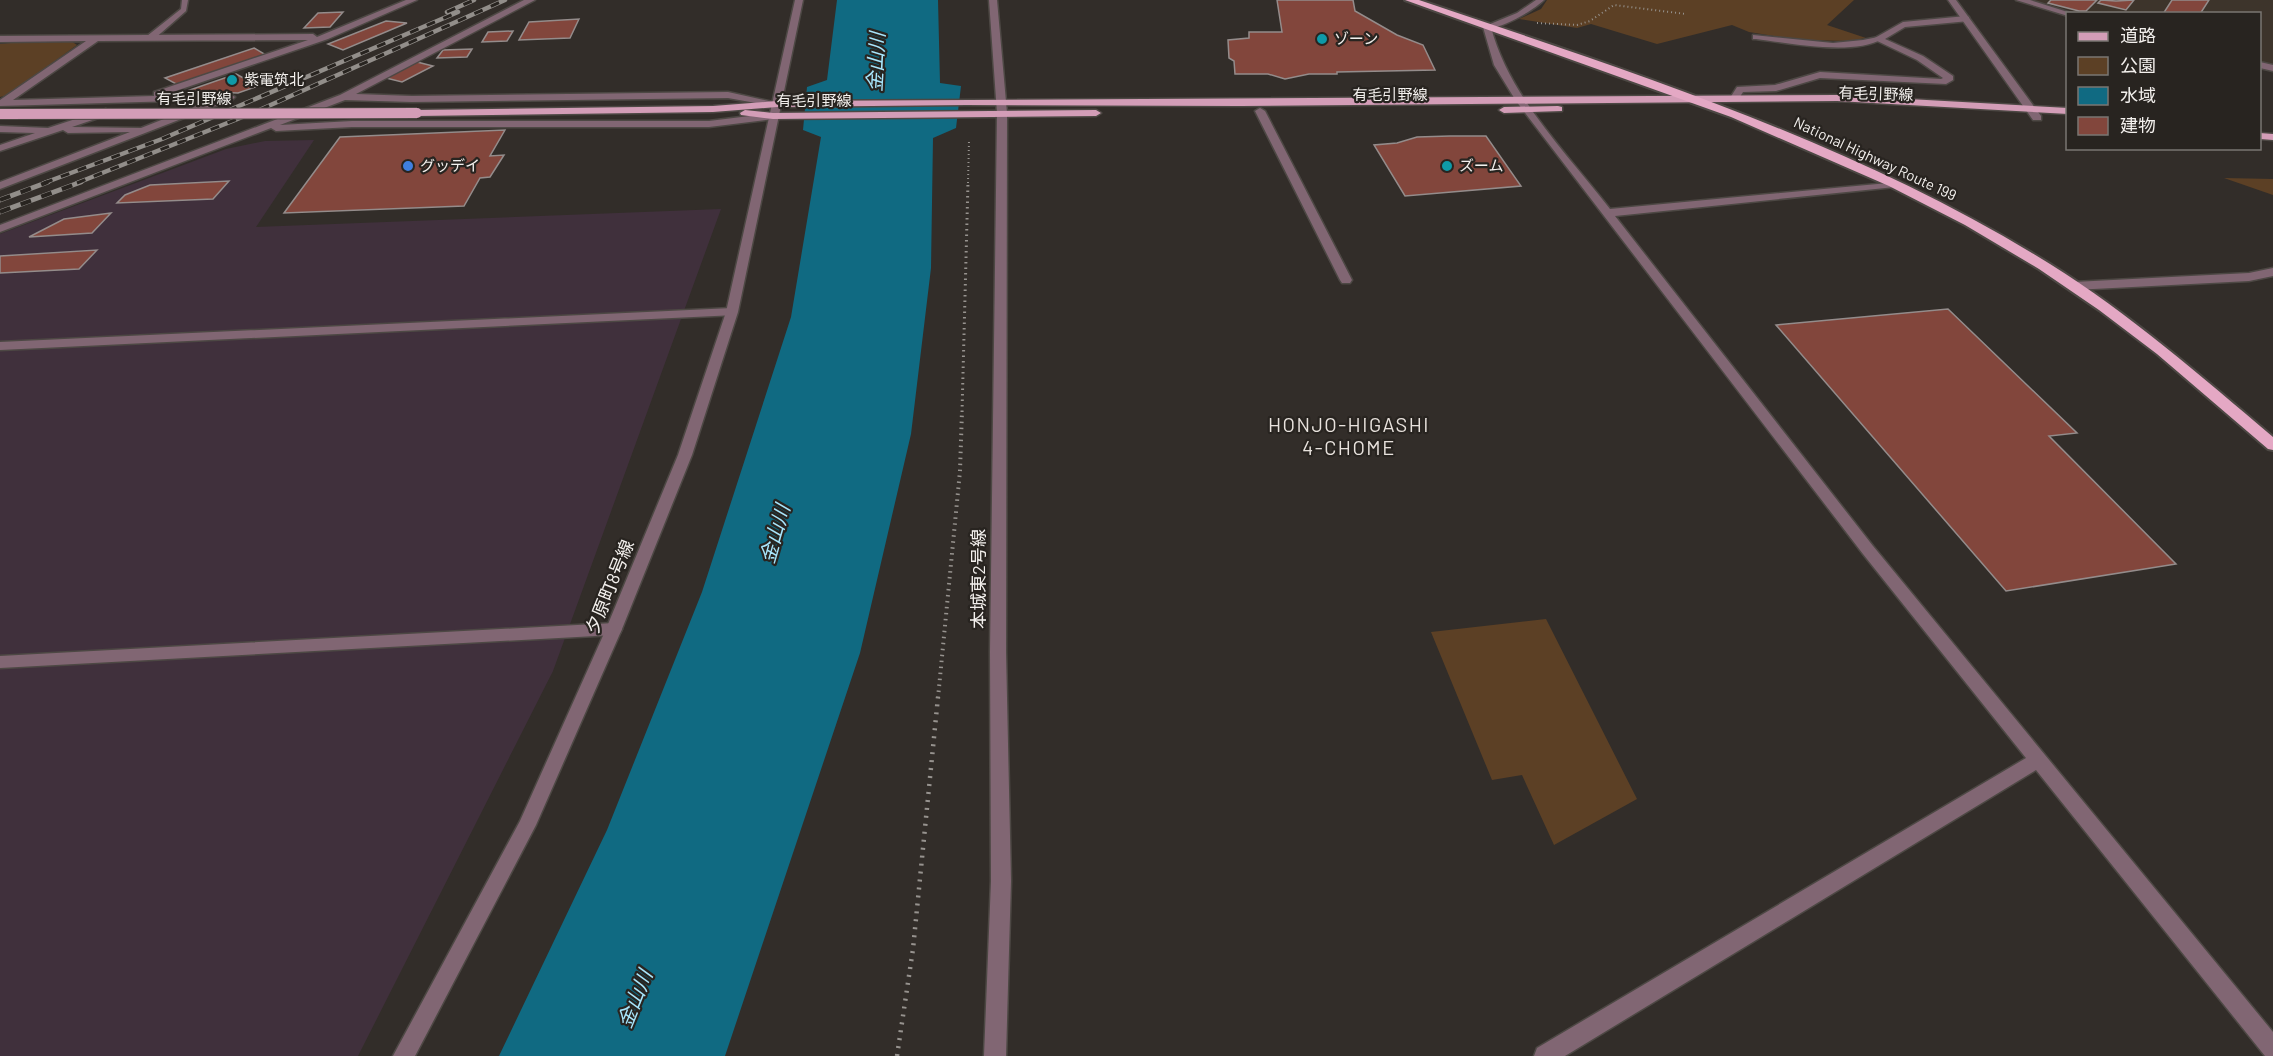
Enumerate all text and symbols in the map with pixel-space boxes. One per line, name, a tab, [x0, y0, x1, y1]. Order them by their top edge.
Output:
legend	[2066, 12, 2261, 150]
text: 道路	[2120, 24, 2156, 46]
water label: 金山川	[861, 29, 889, 93]
place label: ゾーン	[1334, 29, 1378, 47]
marker: ゾーン	[1315, 32, 1329, 46]
text: 公園	[2120, 54, 2156, 76]
place label: 紫電筑北	[244, 70, 304, 88]
marker: 紫電筑北	[225, 73, 239, 87]
street label: 有毛引野線	[1838, 83, 1914, 103]
text: 水域	[2120, 84, 2156, 106]
street label: 有毛引野線	[1352, 85, 1428, 103]
street label: 有毛引野線	[156, 89, 232, 107]
street label: 有毛引野線	[776, 91, 852, 109]
street label: National Highway Route 199	[1791, 112, 1960, 204]
text: 建物	[2120, 114, 2156, 136]
place label: グッデイ	[420, 156, 480, 174]
place label: ズーム	[1459, 156, 1504, 174]
marker: グッデイ	[401, 159, 415, 173]
marker: ズーム	[1440, 159, 1454, 173]
district label: HONJO-HIGASHI 4-CHOME	[1268, 412, 1430, 459]
water label: 金山川	[754, 500, 794, 566]
street label: 本城東2号線	[967, 529, 989, 629]
street label: 夕原町8号線	[580, 536, 638, 637]
water label: 金山川	[612, 964, 657, 1031]

